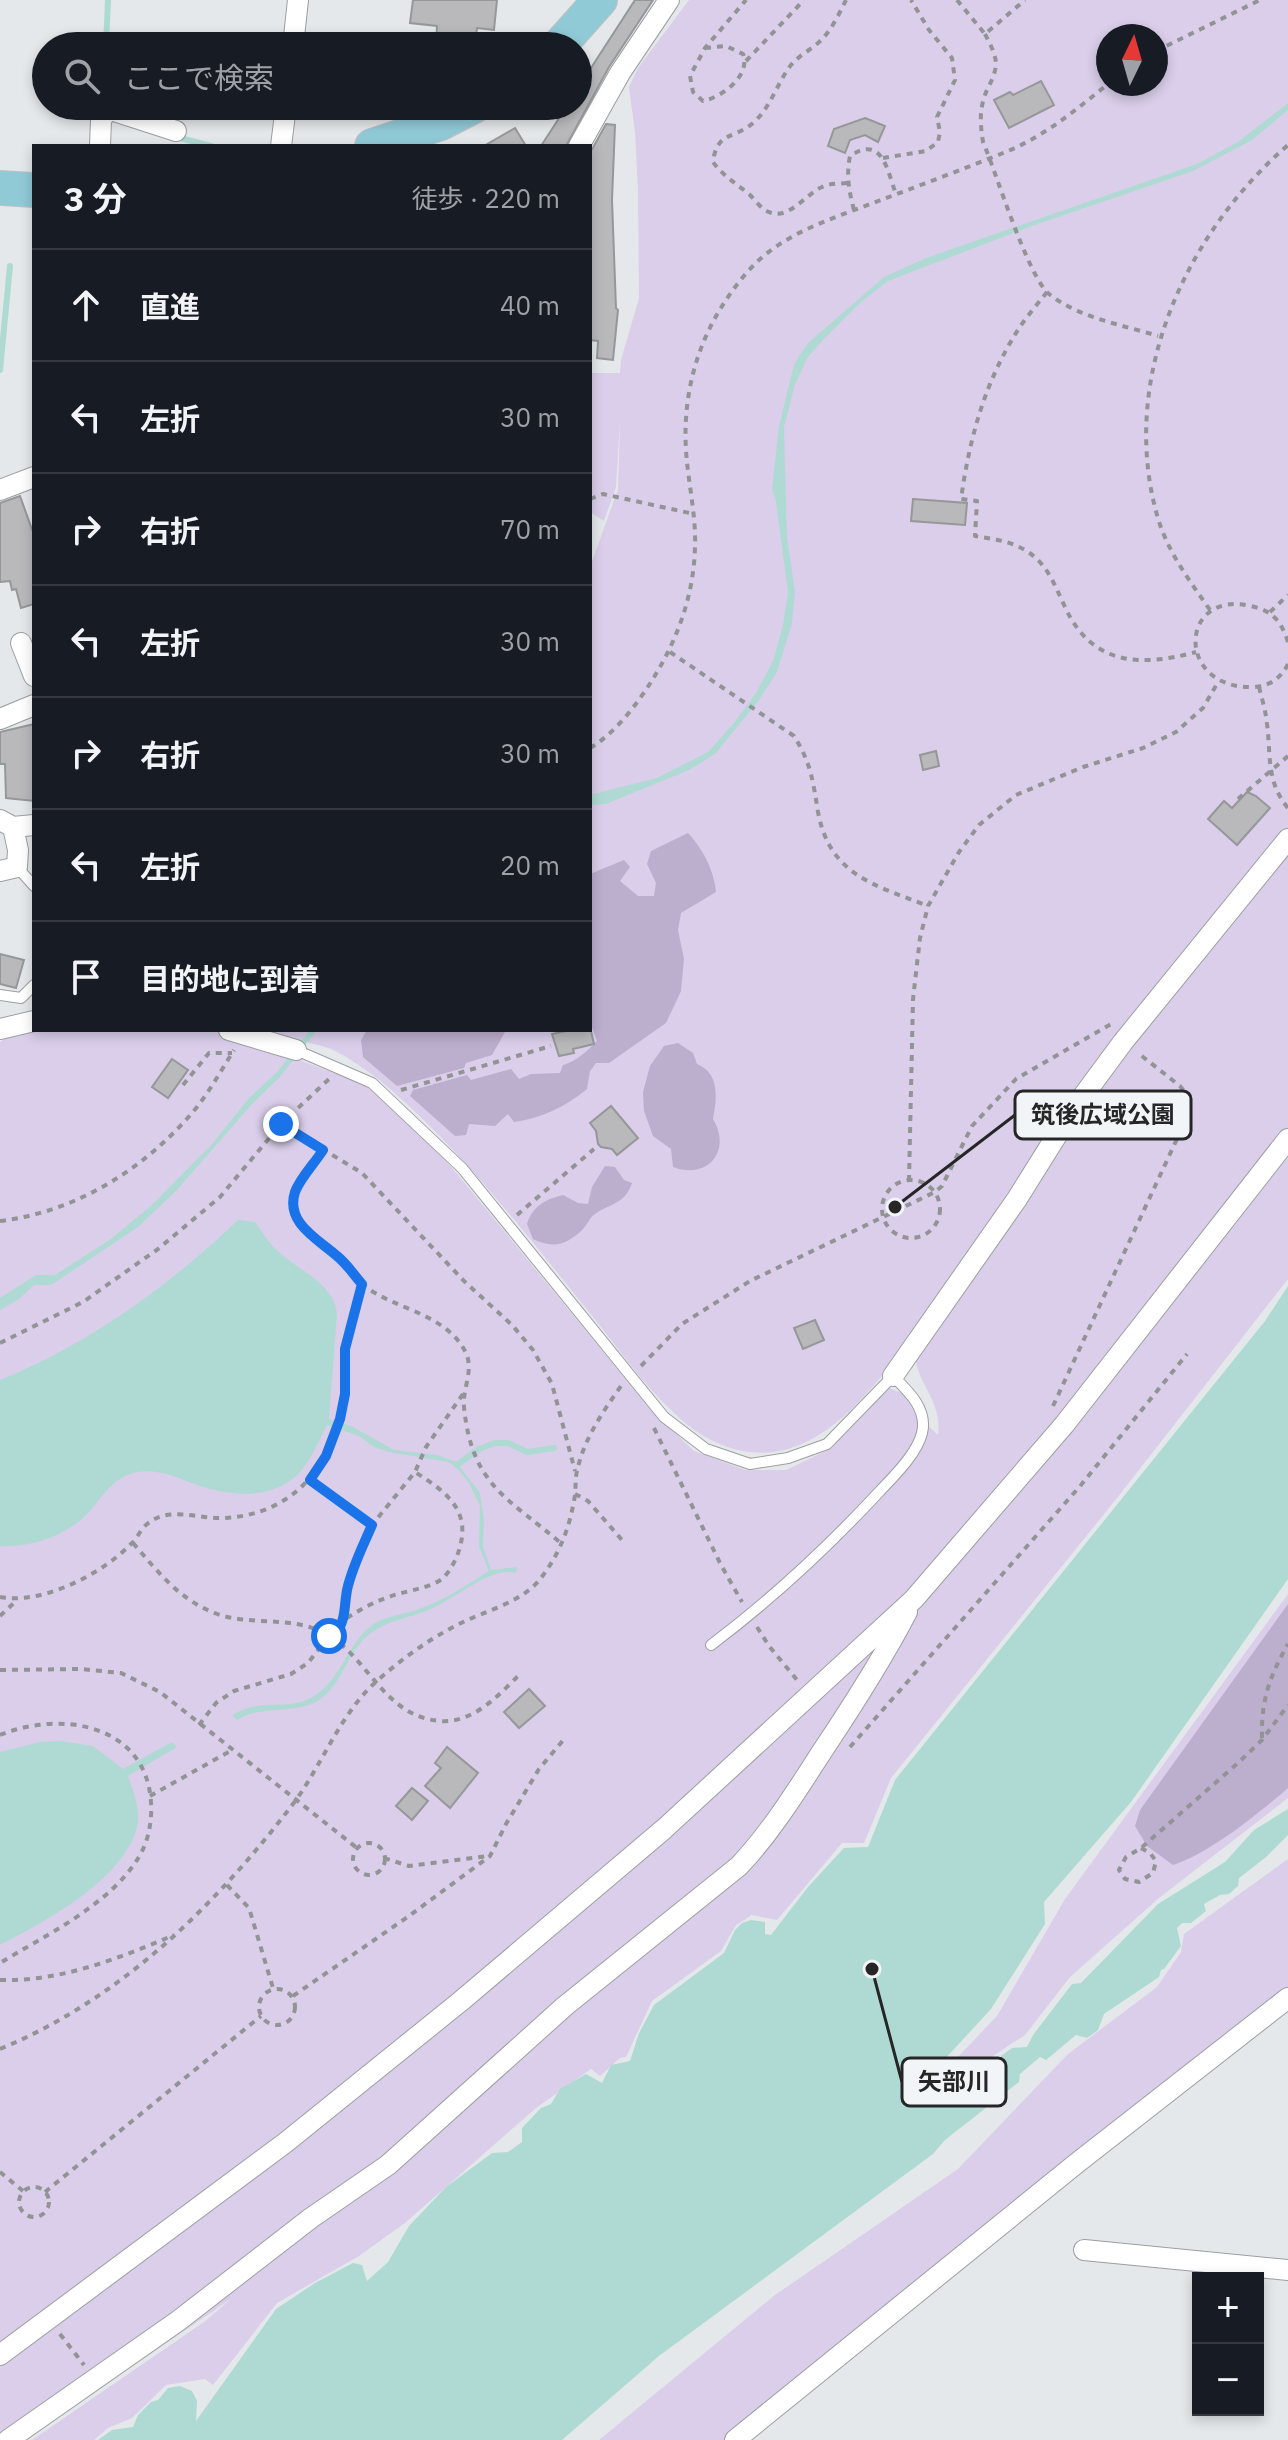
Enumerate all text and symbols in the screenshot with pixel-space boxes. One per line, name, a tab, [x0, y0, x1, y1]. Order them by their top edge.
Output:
north arrow	[1096, 24, 1168, 96]
search box	[32, 32, 592, 120]
icon: search	[60, 54, 104, 98]
text: ここで検索	[124, 58, 274, 97]
text: 3 分	[64, 176, 126, 220]
text: 徒歩 · 220 m	[412, 181, 560, 215]
icon: ahead	[64, 283, 108, 327]
text: 直進	[140, 287, 200, 326]
text: 40 m	[500, 288, 560, 322]
icon: left	[64, 395, 108, 439]
text: 左折	[140, 399, 200, 438]
text: 30 m	[500, 400, 560, 434]
icon: right	[64, 507, 108, 551]
text: 右折	[140, 511, 200, 550]
text: 70 m	[500, 512, 560, 546]
icon: left	[64, 619, 108, 663]
text: 左折	[140, 623, 200, 662]
text: 30 m	[500, 624, 560, 658]
icon: right	[64, 731, 108, 775]
text: 右折	[140, 735, 200, 774]
text: 30 m	[500, 736, 560, 770]
icon: left	[64, 843, 108, 887]
text: 左折	[140, 847, 200, 886]
text: 20 m	[500, 848, 560, 882]
icon: arrive	[64, 955, 108, 999]
text: 目的地に到着	[140, 959, 320, 998]
callout: 筑後広域公園	[1015, 1091, 1191, 1139]
text: 筑後広域公園	[1031, 1098, 1175, 1130]
route end	[263, 1106, 299, 1142]
route start	[311, 1618, 347, 1654]
callout: 矢部川	[902, 2058, 1006, 2106]
text: 矢部川	[918, 2065, 990, 2097]
map controls	[1192, 2272, 1264, 2416]
button: +	[1192, 2272, 1264, 2344]
button: −	[1192, 2344, 1264, 2416]

